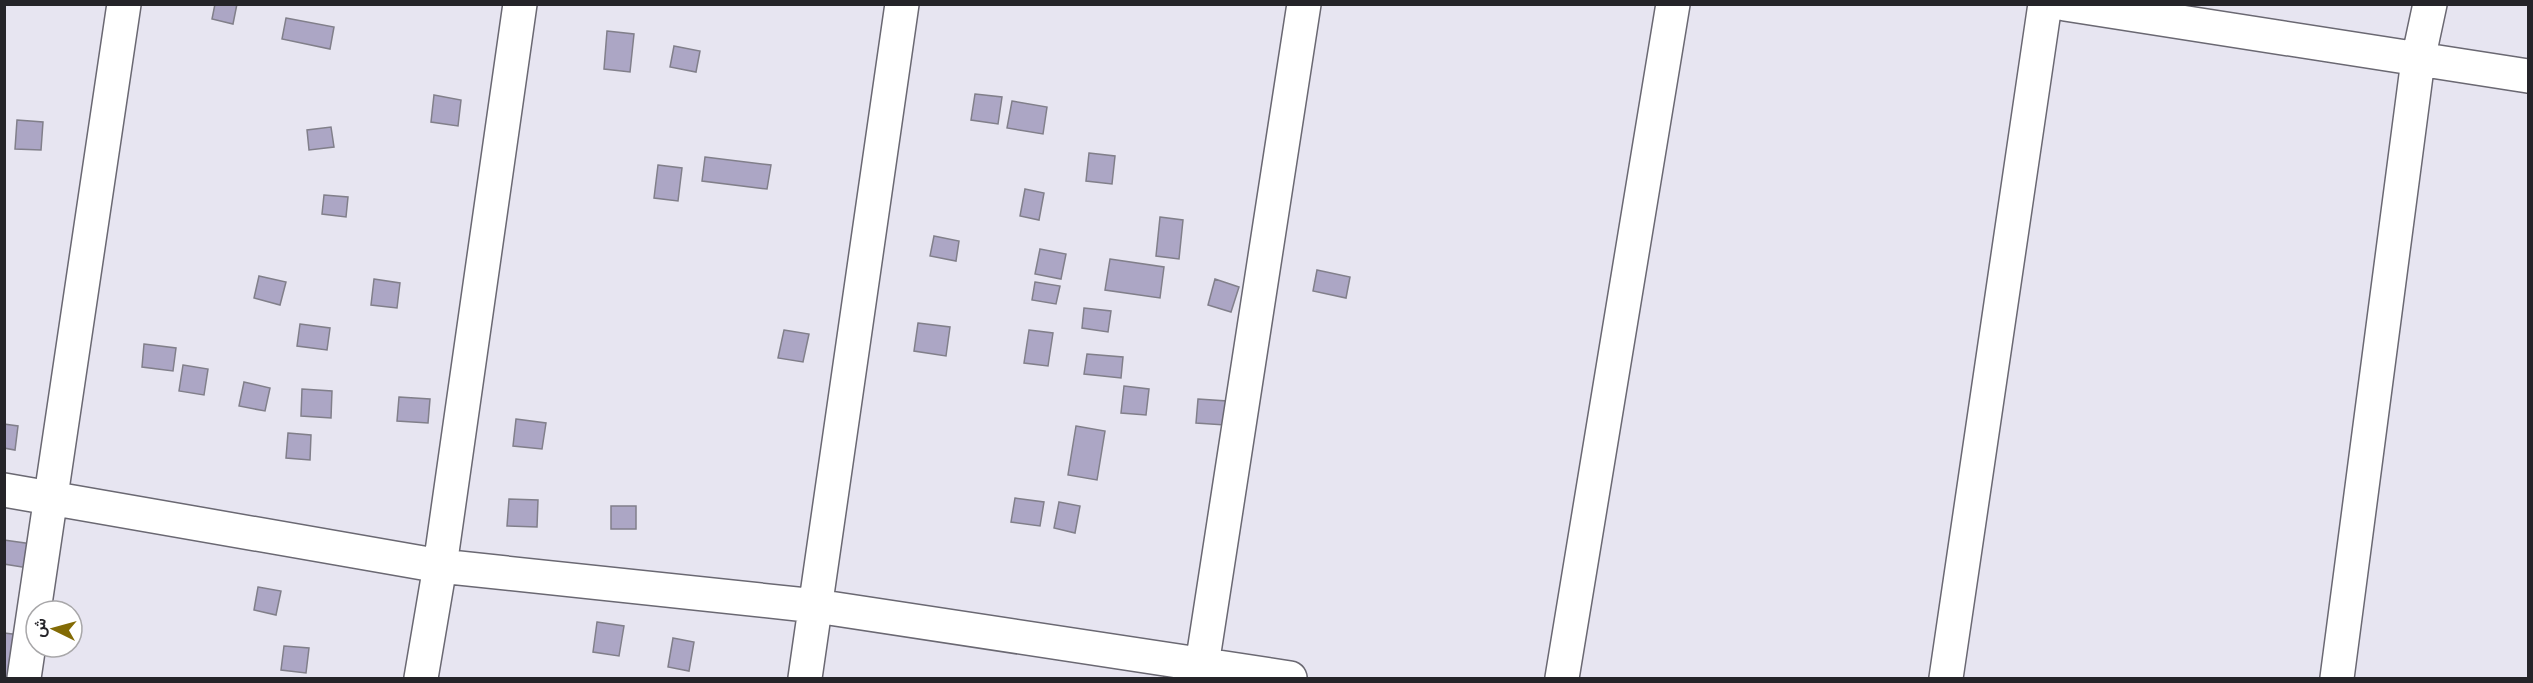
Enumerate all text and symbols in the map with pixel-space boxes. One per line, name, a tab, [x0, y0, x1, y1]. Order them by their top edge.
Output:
north arrow	[24, 599, 84, 659]
text: ش	[28, 617, 50, 638]

